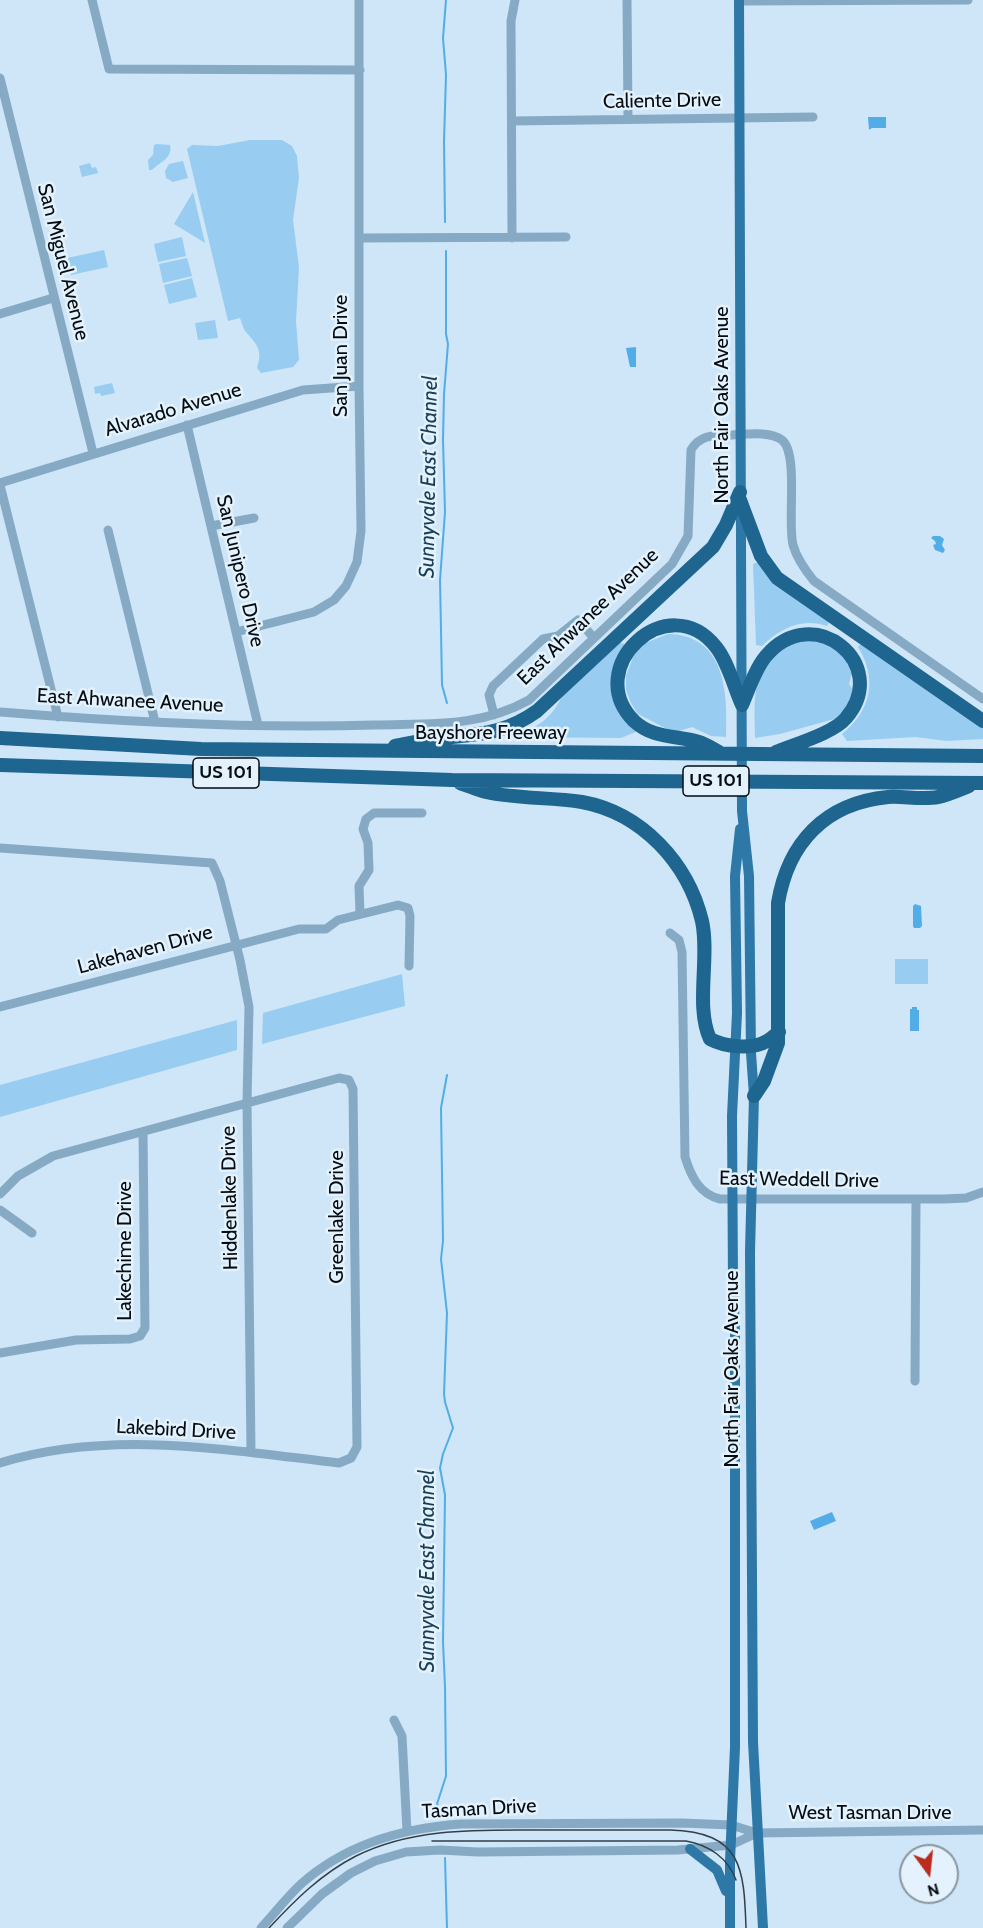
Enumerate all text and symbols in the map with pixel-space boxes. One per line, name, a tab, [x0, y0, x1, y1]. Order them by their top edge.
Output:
street label: Caliente Drive	[603, 88, 721, 114]
street label: San Miguel Avenue	[32, 181, 94, 343]
street label: San Juan Drive	[329, 295, 353, 417]
street label: North Fair Oaks Avenue	[710, 306, 734, 504]
water label: Sunnyvale East Channel	[415, 376, 443, 578]
street label: Alvarado Avenue	[102, 378, 244, 442]
street label: San Junipero Drive	[211, 493, 269, 649]
street label: East Ahwanee Avenue	[512, 543, 664, 691]
street label: East Ahwanee Avenue	[36, 684, 224, 718]
street label: Bayshore Freeway	[415, 721, 567, 745]
road number: US 101	[193, 758, 259, 788]
road number: US 101	[683, 766, 749, 796]
street label: Lakehaven Drive	[75, 920, 215, 980]
street label: Hiddenlake Drive	[217, 1126, 243, 1270]
street label: Greenlake Drive	[325, 1150, 349, 1284]
street label: East Weddell Drive	[719, 1167, 879, 1193]
street label: Lakechime Drive	[113, 1181, 137, 1321]
street label: North Fair Oaks Avenue	[720, 1270, 744, 1468]
street label: Lakebird Drive	[115, 1415, 237, 1445]
water label: Sunnyvale East Channel	[415, 1470, 441, 1672]
street label: Tasman Drive	[421, 1794, 537, 1824]
street label: West Tasman Drive	[789, 1801, 951, 1825]
north arrow	[899, 1844, 959, 1904]
text: N	[925, 1879, 941, 1901]

